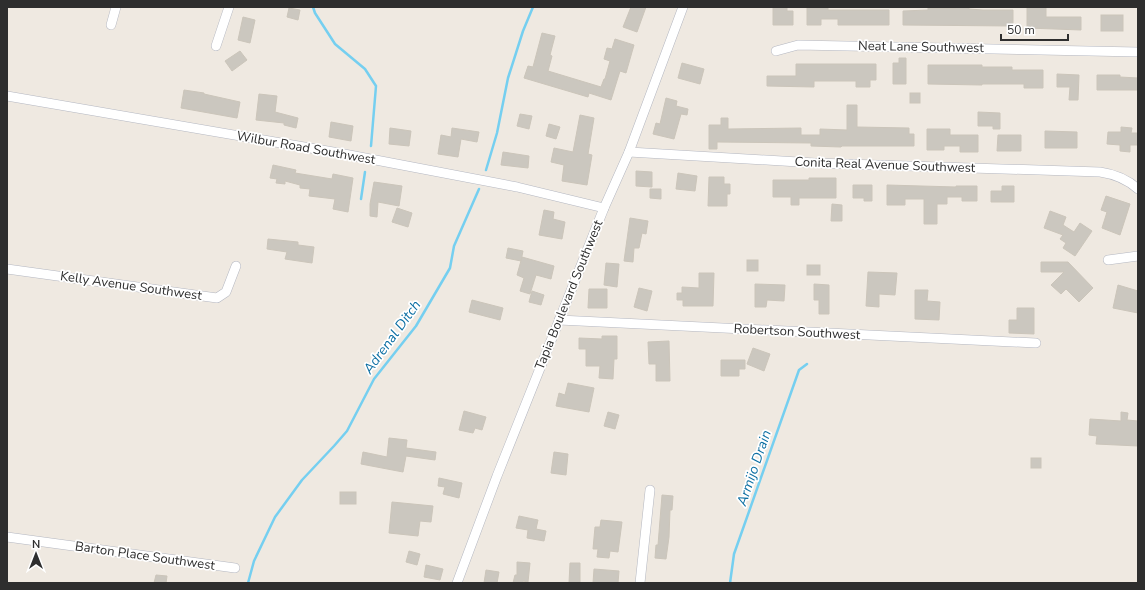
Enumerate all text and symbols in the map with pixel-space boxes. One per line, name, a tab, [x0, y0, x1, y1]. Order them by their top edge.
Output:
scale bar	[1001, 16, 1068, 42]
text: 50 m	[1007, 22, 1035, 38]
street label: Neat Lane Southwest	[858, 37, 984, 57]
street label: Wilbur Road Southwest	[235, 127, 377, 169]
street label: Conita Real Avenue Southwest	[794, 153, 976, 177]
street label: Tapia Boulevard Southwest	[531, 217, 608, 373]
street label: Kelly Avenue Southwest	[59, 267, 203, 305]
water label: Adrenal Ditch	[358, 296, 425, 378]
street label: Robertson Southwest	[733, 320, 861, 344]
water label: Armijo Drain	[732, 427, 776, 509]
north arrow	[16, 534, 56, 574]
text: N	[32, 537, 40, 552]
street label: Barton Place Southwest	[74, 537, 217, 575]

